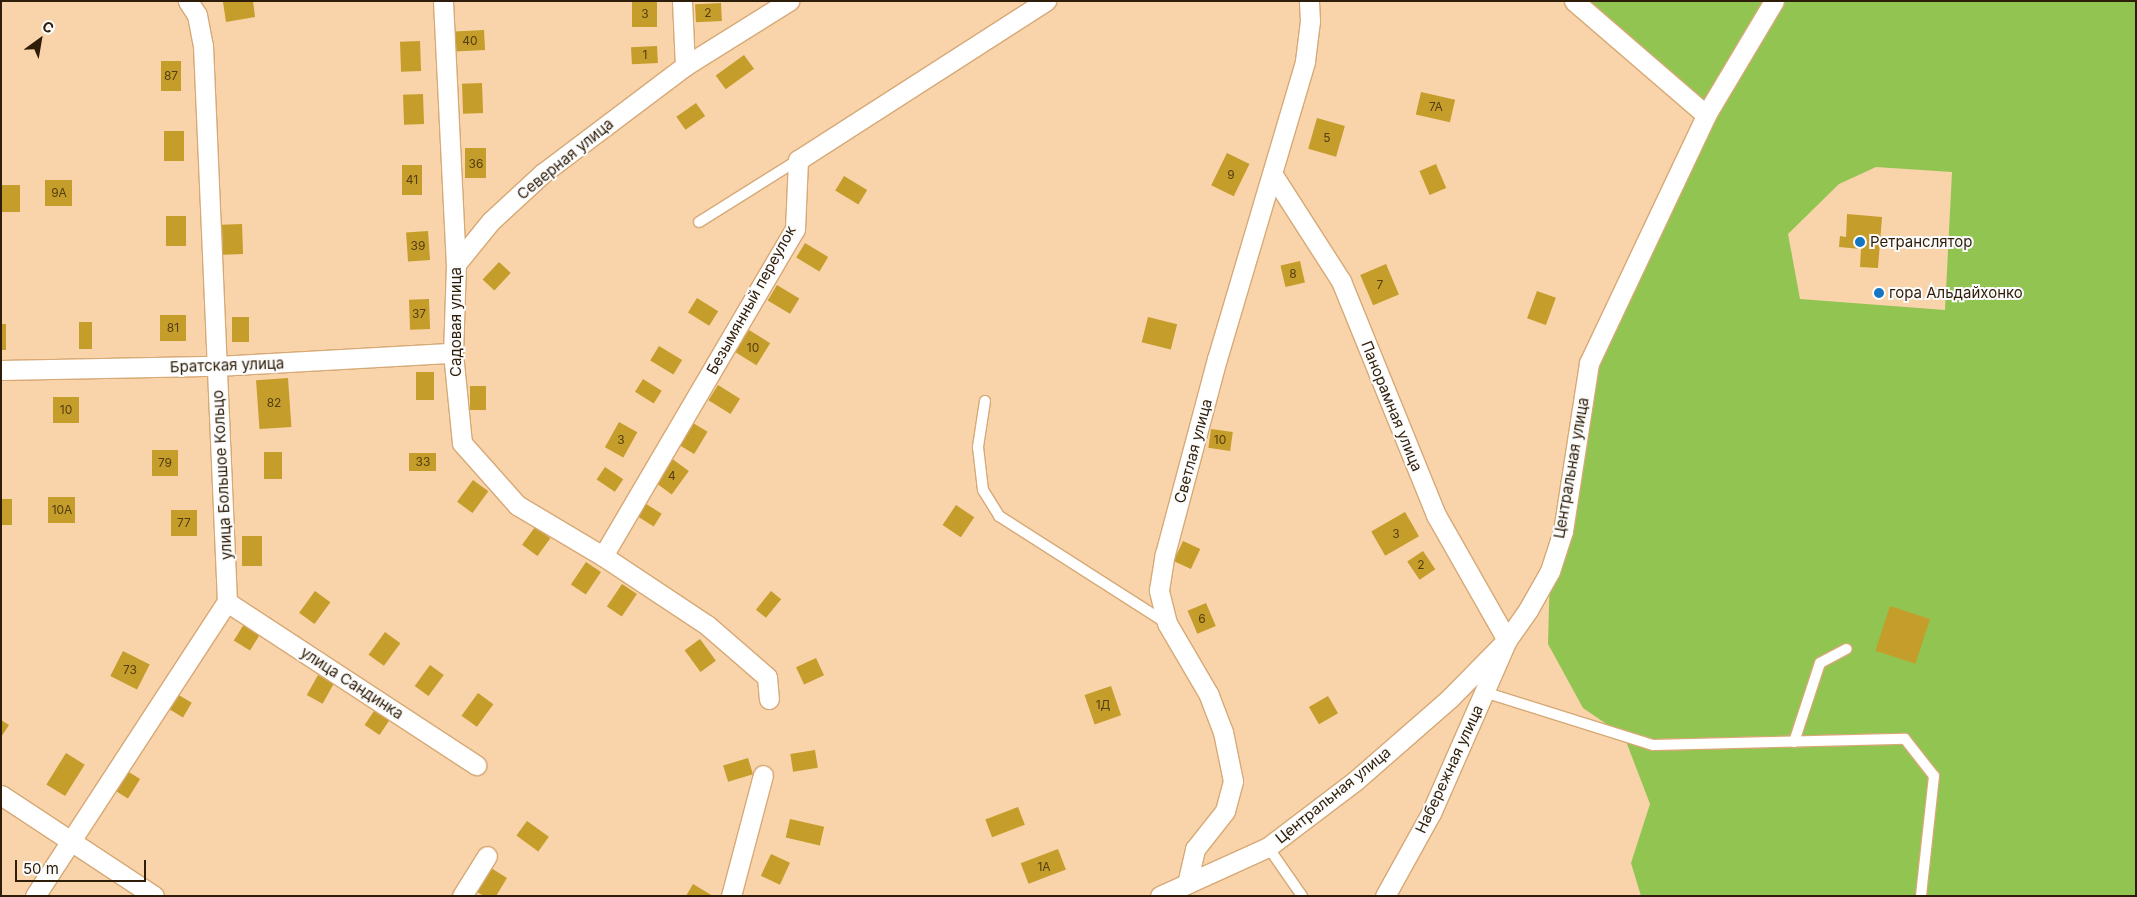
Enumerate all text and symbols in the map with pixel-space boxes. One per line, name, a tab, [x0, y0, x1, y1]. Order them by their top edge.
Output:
house number: 2	[704, 6, 712, 20]
house number: 3	[641, 7, 649, 21]
north arrow	[15, 15, 65, 65]
text: С	[39, 17, 57, 37]
house number: 40	[462, 34, 478, 48]
house number: 1	[643, 48, 647, 62]
house number: 87	[164, 69, 178, 83]
house number: 7А	[1429, 100, 1443, 114]
street label: Северная улица	[513, 115, 617, 203]
house number: 5	[1323, 131, 1331, 145]
house number: 36	[469, 157, 483, 171]
house number: 9	[1227, 168, 1235, 182]
house number: 41	[406, 173, 418, 187]
house number: 9А	[51, 186, 67, 200]
street label: Безымянный переулок	[703, 222, 799, 378]
place label: Ретранслятор	[1870, 233, 1973, 251]
marker: Ретранслятор	[1854, 236, 1866, 248]
house number: 39	[411, 239, 425, 253]
street label: Садовая улица	[447, 267, 465, 377]
house number: 8	[1289, 267, 1297, 281]
house number: 7	[1377, 278, 1383, 292]
place label: гора Альдайхонко	[1889, 284, 2023, 302]
marker: гора Альдайхонко	[1873, 287, 1885, 299]
house number: 37	[412, 307, 426, 321]
house number: 81	[167, 321, 179, 335]
street label: Панорамная улица	[1358, 338, 1426, 474]
house number: 10	[747, 341, 759, 355]
street label: Братская улица	[169, 354, 285, 376]
street label: улица Большое Кольцо	[209, 390, 235, 560]
house number: 82	[267, 396, 281, 410]
street label: Центральная улица	[1550, 396, 1592, 540]
street label: Светлая улица	[1170, 397, 1216, 505]
house number: 10	[60, 403, 72, 417]
house number: 3	[617, 433, 625, 447]
house number: 10	[1214, 433, 1226, 447]
house number: 33	[416, 455, 430, 469]
house number: 79	[158, 456, 172, 470]
house number: 4	[668, 469, 676, 483]
house number: 10А	[52, 503, 72, 517]
house number: 77	[177, 516, 191, 530]
house number: 3	[1392, 527, 1400, 541]
house number: 2	[1417, 558, 1425, 572]
house number: 6	[1198, 612, 1206, 626]
street label: улица Сандинка	[297, 643, 407, 723]
house number: 73	[123, 663, 137, 677]
house number: 1Д	[1096, 698, 1110, 712]
street label: Набережная улица	[1411, 702, 1487, 836]
street label: Центральная улица	[1272, 743, 1394, 847]
scale bar	[18, 850, 149, 882]
text: 50 m	[23, 859, 59, 878]
house number: 1А	[1037, 860, 1051, 874]

